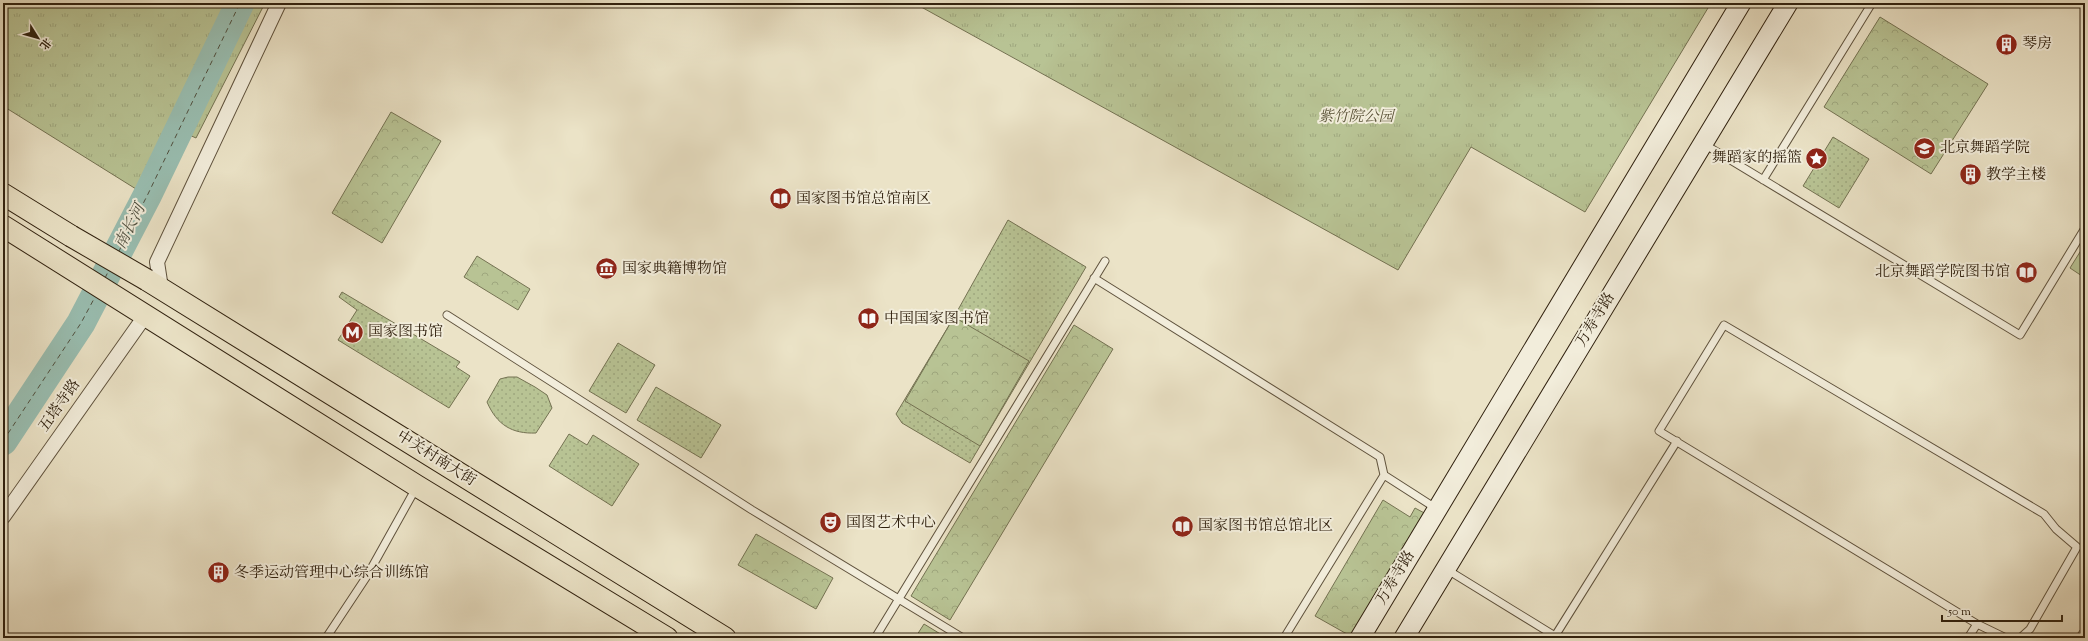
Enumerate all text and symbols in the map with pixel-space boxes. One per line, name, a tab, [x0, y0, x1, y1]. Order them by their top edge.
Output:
north arrow	[18, 18, 58, 58]
building icon: 琴房	[1993, 31, 2019, 57]
text: 北	[35, 34, 55, 53]
place label: 琴房	[2022, 34, 2052, 55]
park label: 紫竹院公园	[1318, 107, 1395, 128]
school or university icon: 北京舞蹈学院	[1912, 135, 1938, 161]
place label: 北京舞蹈学院	[1940, 138, 2030, 159]
place icon: 舞蹈家的摇篮	[1804, 145, 1830, 171]
place label: 舞蹈家的摇篮	[1712, 148, 1802, 169]
building icon: 教学主楼	[1957, 162, 1983, 188]
place label: 教学主楼	[1986, 165, 2046, 186]
library icon: 国家图书馆总馆南区	[768, 186, 794, 212]
place label: 国家图书馆总馆南区	[796, 189, 931, 210]
water label: 南长河	[110, 198, 154, 254]
museum icon: 国家典籍博物馆	[594, 256, 620, 282]
place label: 国家典籍博物馆	[622, 259, 727, 280]
library icon: 北京舞蹈学院图书馆	[2013, 259, 2039, 285]
place label: 北京舞蹈学院图书馆	[1875, 262, 2010, 283]
street label: 万寿寺路	[1572, 289, 1620, 351]
library icon: 中国国家图书馆	[855, 306, 881, 332]
place label: 中国国家图书馆	[884, 309, 989, 330]
metro station icon: 国家图书馆	[340, 319, 366, 345]
place label: 国家图书馆	[368, 322, 443, 343]
street label: 五塔寺路	[34, 375, 86, 437]
street label: 中关村南大街	[392, 426, 480, 492]
theatre icon: 国图艺术中心	[817, 510, 843, 536]
place label: 国图艺术中心	[846, 513, 936, 534]
library icon: 国家图书馆总馆北区	[1169, 513, 1195, 539]
place label: 国家图书馆总馆北区	[1198, 516, 1333, 537]
street label: 万寿寺路	[1372, 547, 1420, 609]
building icon: 冬季运动管理中心综合训练馆	[205, 560, 231, 586]
place label: 冬季运动管理中心综合训练馆	[234, 563, 429, 584]
scale bar	[1942, 597, 2062, 623]
text: 50 m	[1947, 603, 1971, 621]

